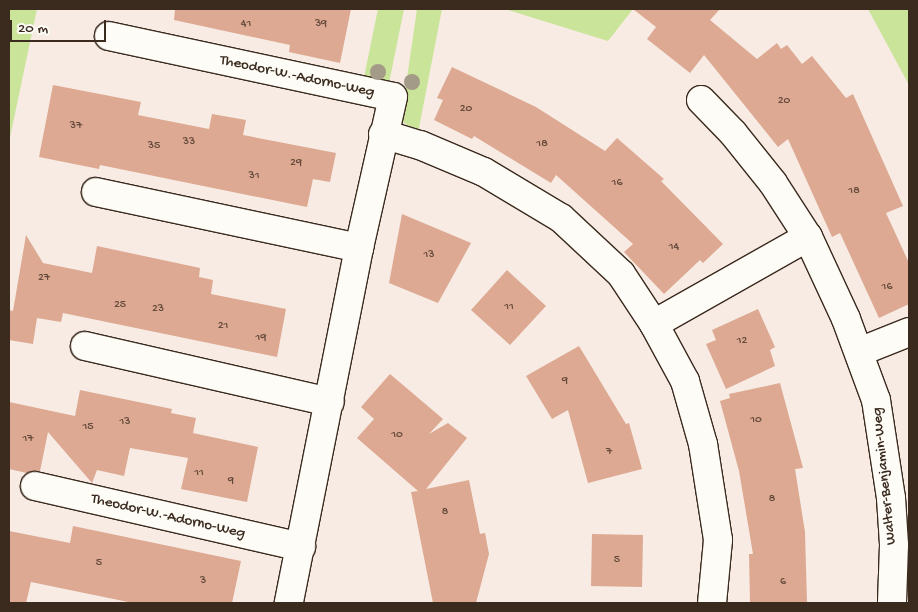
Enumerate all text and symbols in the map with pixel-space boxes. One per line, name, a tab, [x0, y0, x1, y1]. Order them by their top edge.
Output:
scale bar	[12, 10, 109, 42]
house number: 41	[241, 18, 251, 32]
house number: 39	[315, 18, 327, 32]
text: 20 m	[18, 20, 48, 38]
street label: Theodor-W.-Adorno-Weg	[218, 52, 376, 102]
house number: 20	[778, 95, 790, 109]
house number: 20	[460, 103, 472, 117]
house number: 37	[70, 120, 82, 134]
house number: 33	[183, 136, 195, 150]
house number: 18	[536, 138, 548, 152]
house number: 35	[148, 140, 160, 154]
house number: 29	[290, 157, 302, 171]
house number: 31	[248, 170, 260, 184]
house number: 16	[612, 177, 622, 191]
house number: 18	[848, 185, 860, 199]
house number: 14	[669, 241, 679, 255]
house number: 13	[423, 249, 435, 263]
house number: 27	[38, 272, 50, 286]
house number: 16	[882, 281, 892, 295]
house number: 25	[114, 299, 126, 313]
house number: 11	[504, 301, 514, 315]
house number: 23	[152, 303, 164, 317]
house number: 21	[218, 320, 228, 334]
house number: 19	[256, 332, 266, 346]
house number: 12	[737, 335, 747, 349]
house number: 9	[562, 375, 568, 389]
street label: Walter-Benjamin-Weg	[869, 406, 901, 546]
house number: 10	[750, 414, 762, 428]
house number: 13	[119, 416, 131, 430]
house number: 15	[82, 421, 94, 435]
house number: 10	[391, 429, 403, 443]
house number: 17	[22, 433, 34, 447]
house number: 7	[606, 446, 612, 460]
house number: 11	[194, 467, 204, 481]
house number: 9	[228, 475, 234, 489]
street label: Theodor-W.-Adorno-Weg	[89, 491, 247, 543]
house number: 8	[769, 493, 775, 507]
house number: 8	[442, 506, 448, 520]
house number: 5	[614, 554, 620, 568]
house number: 5	[96, 557, 102, 571]
house number: 3	[200, 575, 206, 589]
house number: 6	[780, 576, 786, 590]

